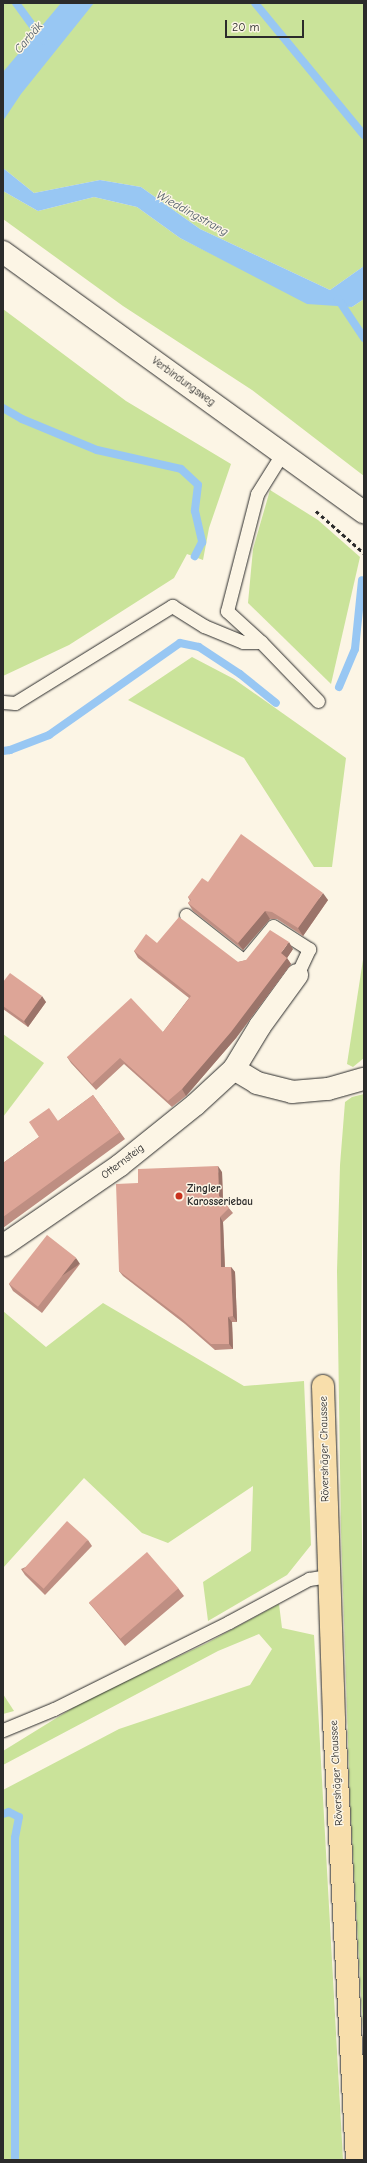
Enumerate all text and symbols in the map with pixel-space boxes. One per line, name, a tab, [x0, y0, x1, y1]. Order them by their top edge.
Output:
scale bar	[227, 12, 306, 38]
water label: Carbäk	[12, 19, 46, 57]
text: 20 m	[232, 20, 260, 34]
water label: Wieddingstrang	[154, 188, 230, 240]
street label: Verbindungsweg	[149, 355, 217, 409]
street label: Otternsteig	[99, 1142, 147, 1182]
place label: Zingler Karosseriebau	[187, 1183, 253, 1209]
marker: Zingler Karosseriebau	[174, 1191, 184, 1201]
street label: Rövershäger Chaussee	[317, 1396, 333, 1502]
street label: Rövershäger Chaussee	[328, 1720, 346, 1826]

